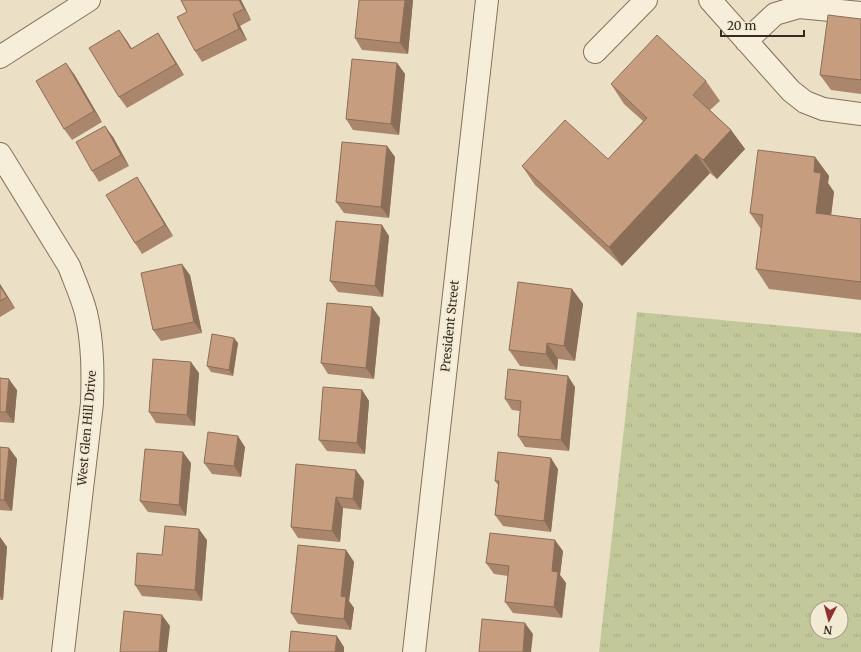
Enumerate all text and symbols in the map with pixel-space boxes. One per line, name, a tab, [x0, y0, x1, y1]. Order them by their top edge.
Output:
scale bar	[721, 12, 804, 38]
text: 20 m	[727, 18, 756, 33]
street label: President Street	[437, 279, 462, 372]
street label: West Glen Hill Drive	[74, 370, 99, 487]
north arrow	[809, 600, 849, 640]
text: N	[823, 622, 833, 637]

